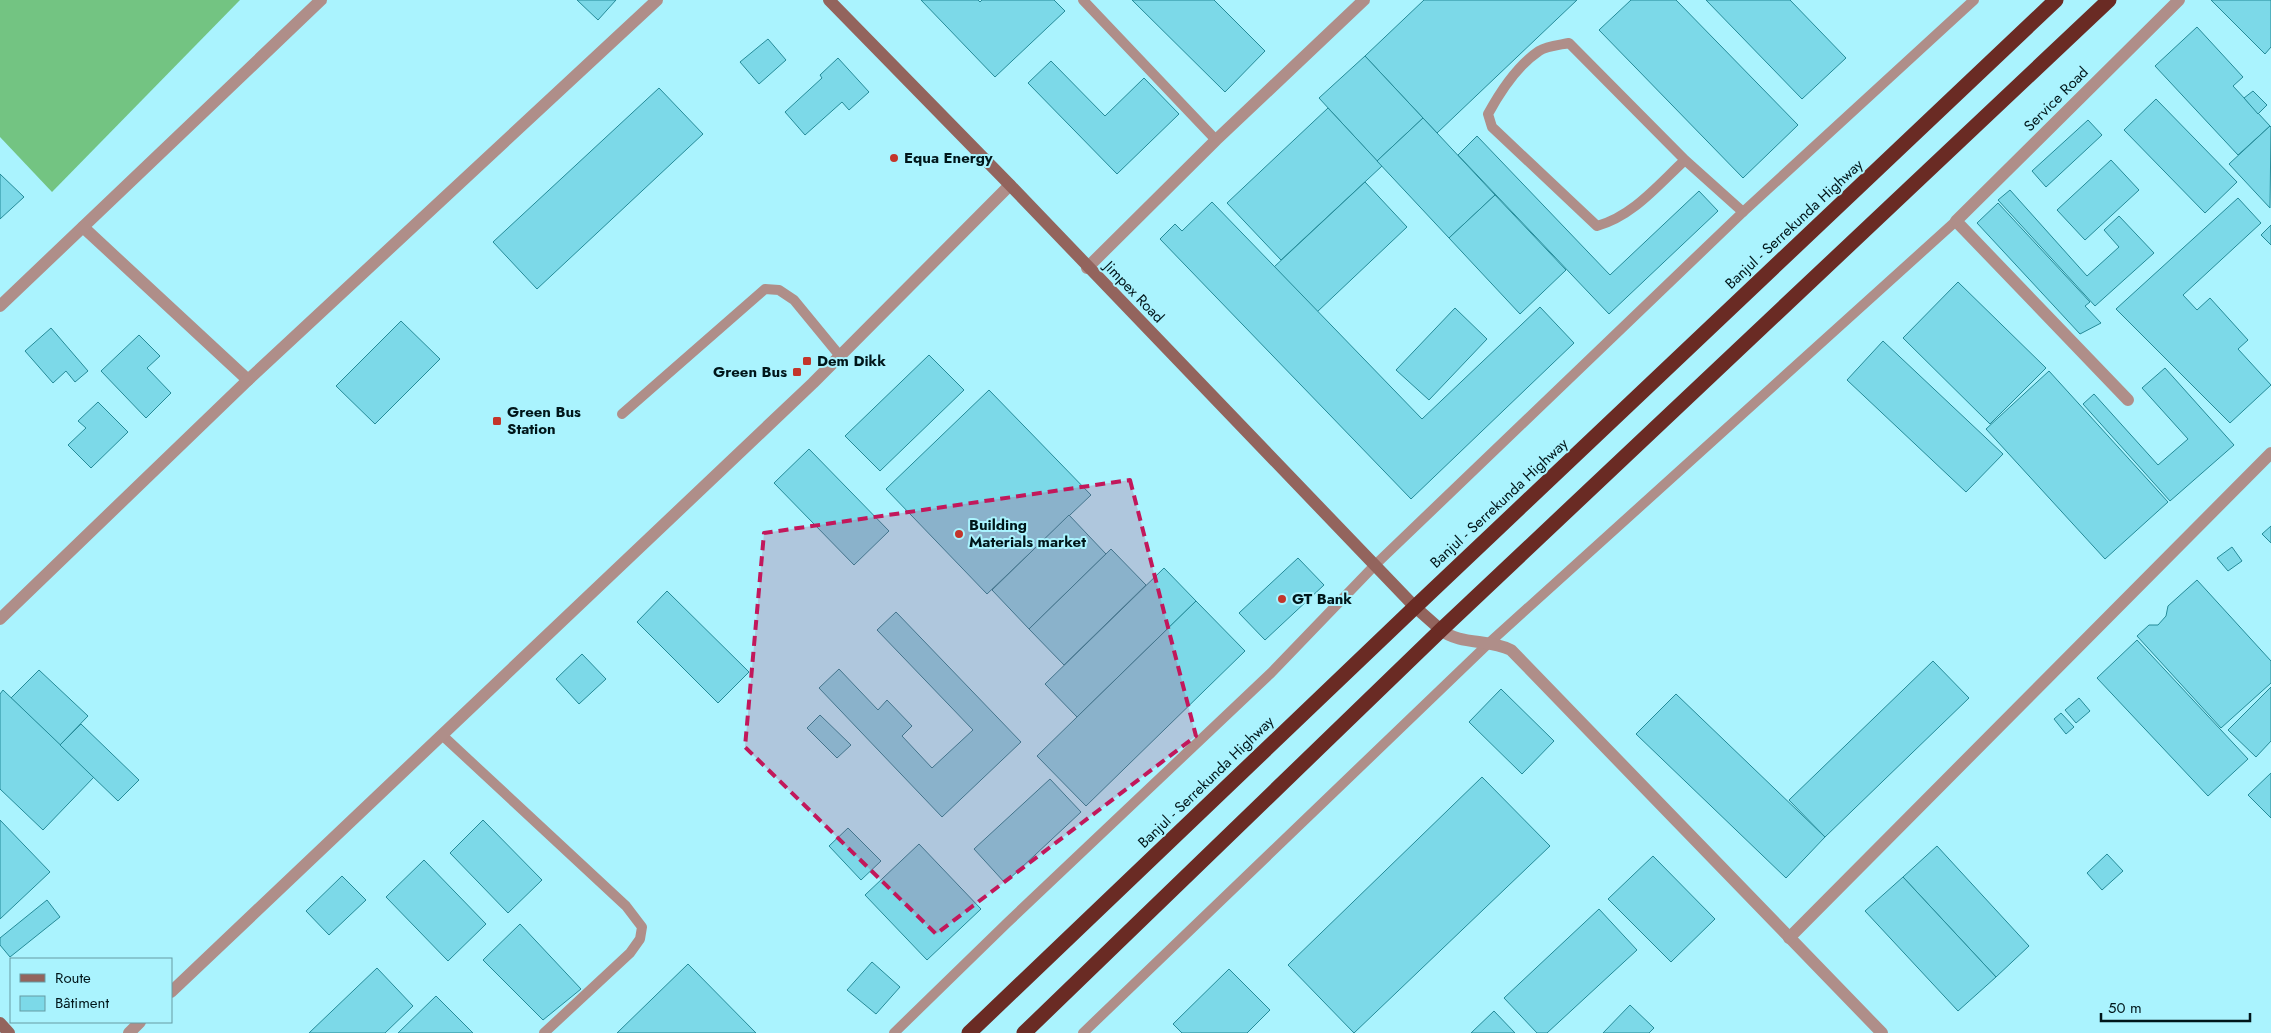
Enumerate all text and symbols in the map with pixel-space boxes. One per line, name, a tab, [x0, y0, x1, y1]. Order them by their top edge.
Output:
street label: Service Road	[2019, 62, 2093, 136]
place label: Equa Energy	[904, 147, 993, 169]
marker: Equa Energy	[888, 152, 900, 164]
street label: Banjul - Serrekunda Highway	[1720, 154, 1868, 294]
street label: Jimpex Road	[1097, 255, 1169, 328]
place label: Dem Dikk	[817, 350, 886, 372]
marker: Dem Dikk	[801, 355, 813, 367]
place label: Green Bus	[713, 361, 787, 383]
marker: Green Bus	[791, 366, 803, 378]
place label: Green Bus Station	[507, 401, 581, 440]
marker: Green Bus Station	[491, 415, 503, 427]
street label: Banjul - Serrekunda Highway	[1425, 433, 1573, 573]
place label: Building Materials market	[969, 514, 1086, 553]
marker: Building Materials market	[953, 528, 965, 540]
place label: GT Bank	[1292, 588, 1352, 610]
marker: GT Bank	[1276, 593, 1288, 605]
street label: Banjul - Serrekunda Highway	[1133, 711, 1279, 853]
legend	[10, 958, 172, 1023]
text: Route	[55, 967, 91, 989]
scale bar	[2101, 990, 2250, 1022]
text: Bâtiment	[55, 992, 109, 1014]
text: 50 m	[2108, 997, 2142, 1019]

